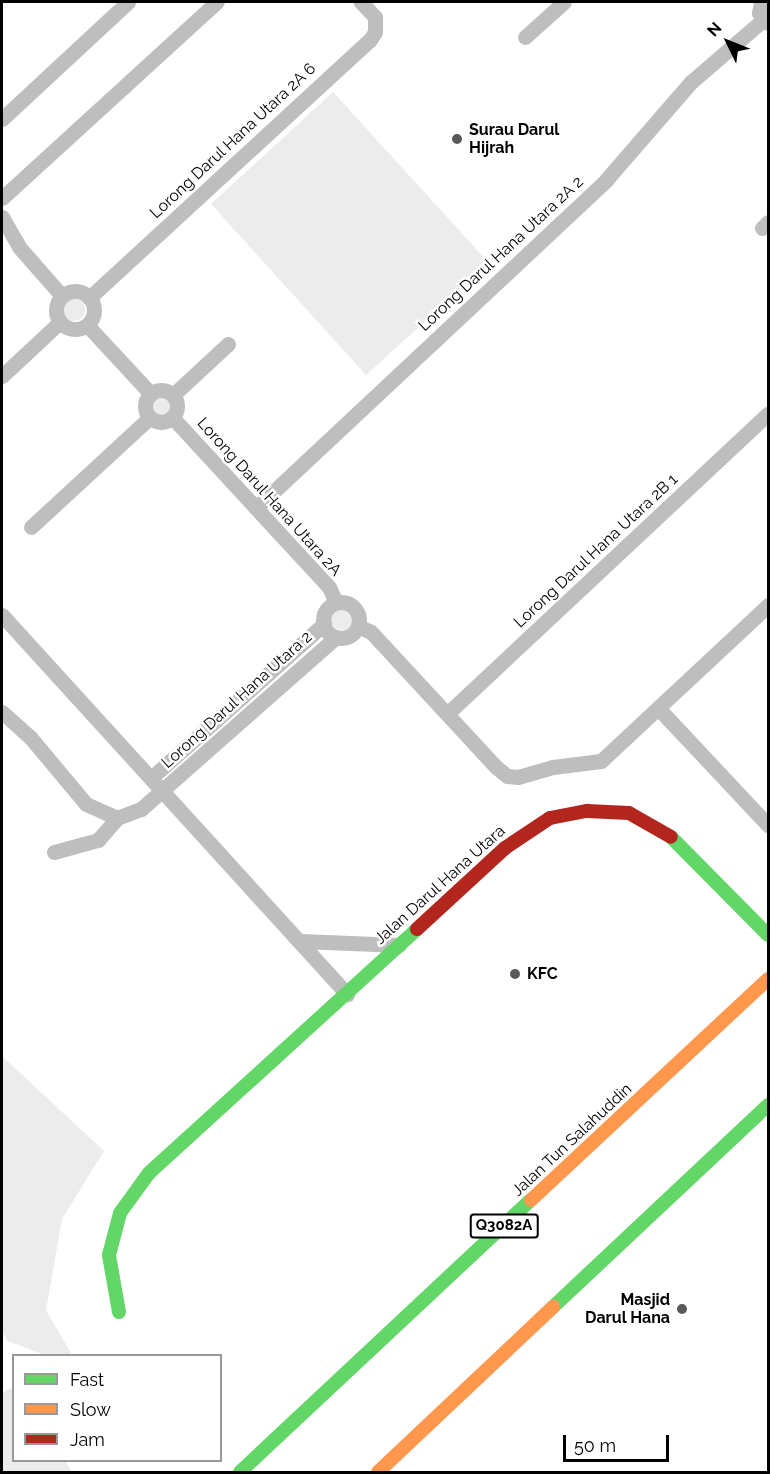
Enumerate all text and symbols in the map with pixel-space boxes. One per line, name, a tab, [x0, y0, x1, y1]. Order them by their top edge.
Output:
north arrow	[698, 12, 758, 72]
text: N	[703, 18, 726, 40]
street label: Lorong Darul Hana Utara 2A 6	[146, 59, 320, 223]
place label: Surau Darul Hijrah	[469, 120, 559, 158]
marker: Surau Darul Hijrah	[450, 132, 464, 146]
street label: Lorong Darul Hana Utara 2A 2	[414, 172, 588, 336]
street label: Lorong Darul Hana Utara 2A	[193, 414, 345, 580]
street label: Lorong Darul Hana Utara 2B 1	[510, 470, 682, 632]
street label: Lorong Darul Hana Utara 2	[158, 627, 316, 773]
street label: Jalan Darul Hana Utara	[371, 821, 509, 949]
place label: KFC	[527, 964, 558, 984]
marker: KFC	[508, 967, 522, 981]
street label: Jalan Tun Salahuddin	[508, 1079, 636, 1201]
road number: Q3082A	[470, 1214, 538, 1238]
place label: Masjid Darul Hana	[585, 1290, 670, 1328]
marker: Masjid Darul Hana	[675, 1302, 689, 1316]
legend	[12, 1354, 222, 1462]
text: Fast	[70, 1369, 104, 1390]
text: Slow	[70, 1399, 111, 1420]
scale bar	[566, 1423, 672, 1461]
text: Jam	[70, 1429, 105, 1450]
text: 50 m	[574, 1435, 616, 1456]

